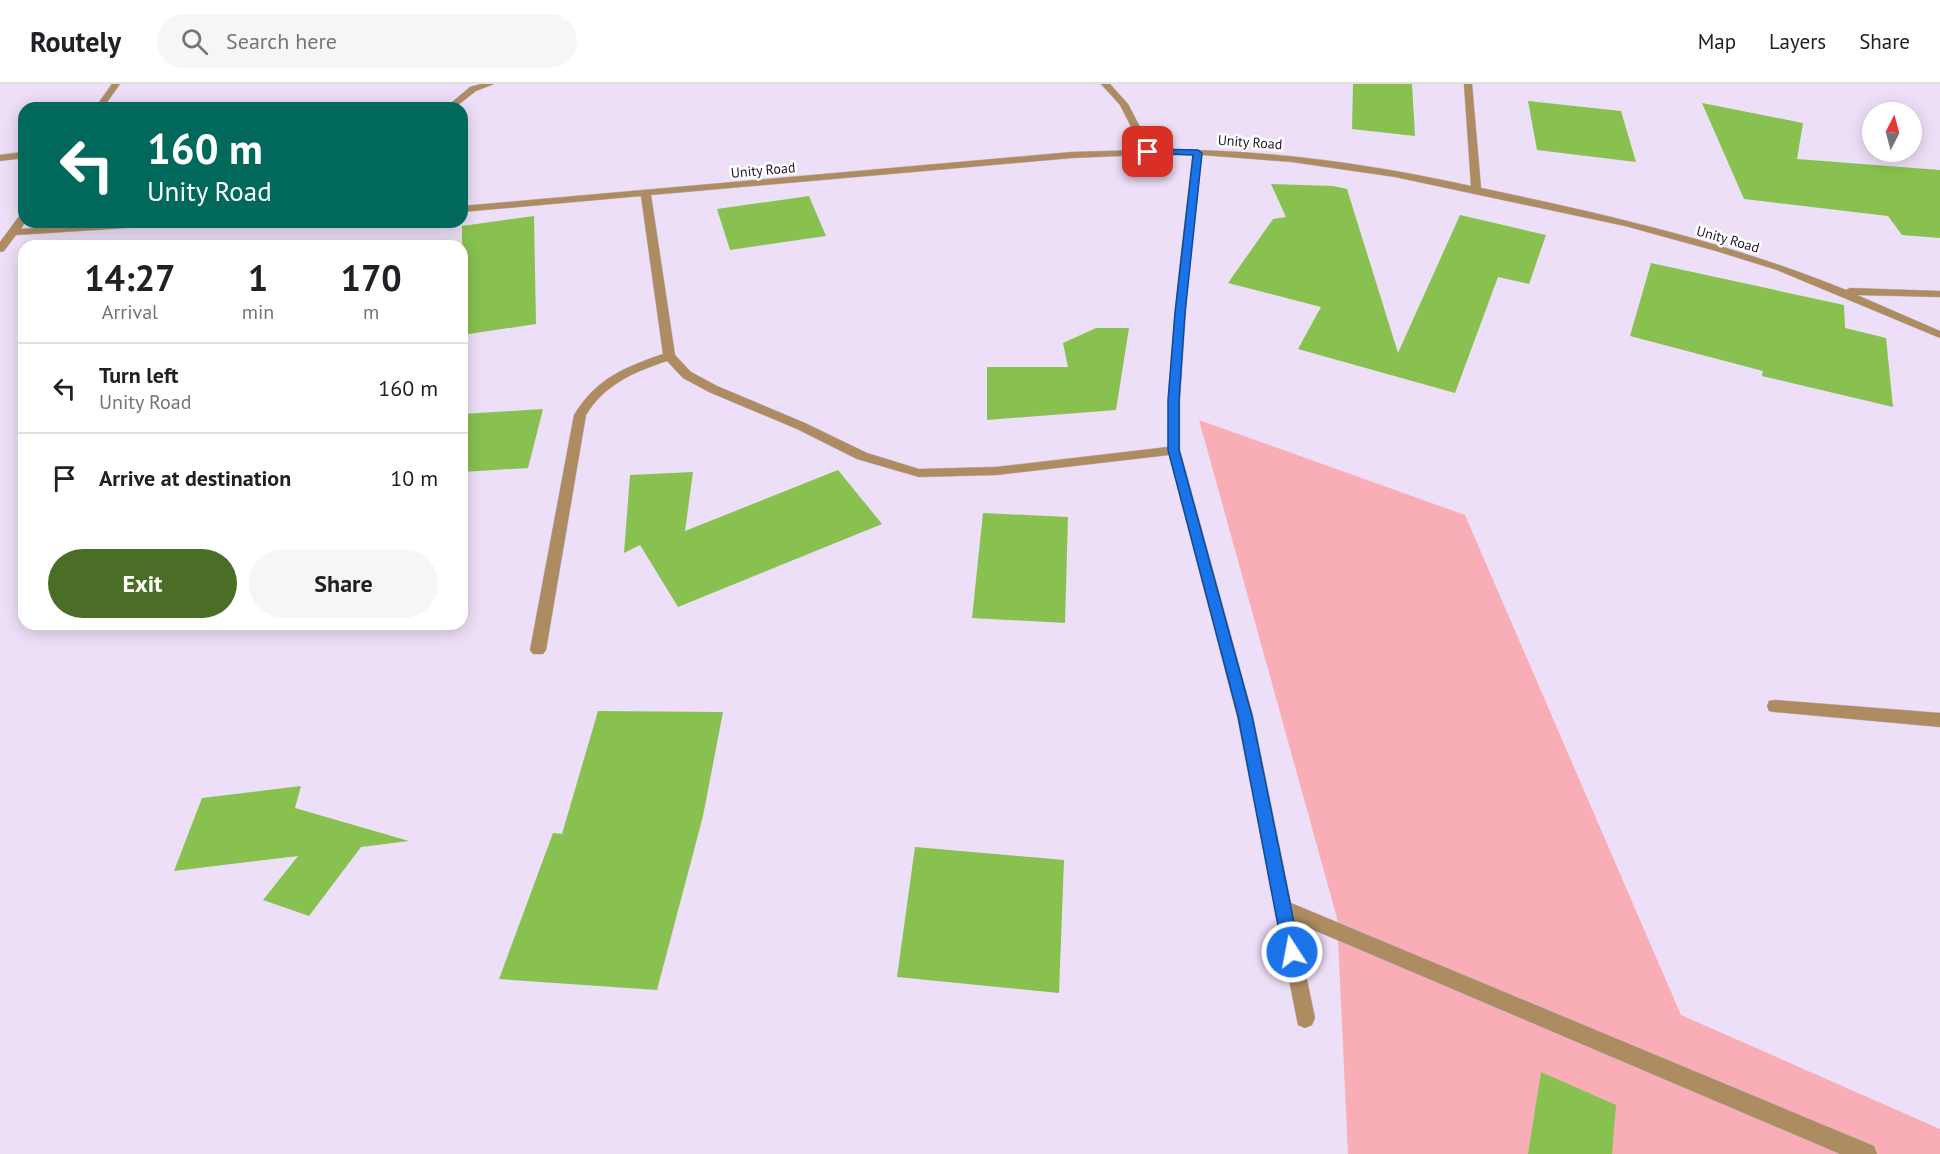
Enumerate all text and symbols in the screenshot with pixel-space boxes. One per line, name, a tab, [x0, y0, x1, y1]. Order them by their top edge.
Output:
search box	[157, 14, 577, 68]
text: Routely	[30, 23, 121, 60]
icon: search	[178, 25, 211, 58]
text: Search here	[226, 27, 337, 55]
text: Map	[1698, 28, 1736, 55]
text: Layers	[1769, 28, 1826, 55]
text: Share	[1859, 28, 1910, 55]
north arrow	[1862, 102, 1922, 162]
map controls	[1862, 102, 1922, 162]
text: 160 m	[147, 121, 263, 176]
icon: left	[48, 126, 126, 204]
pin	[1122, 126, 1173, 177]
street label: Unity Road	[1217, 131, 1283, 153]
icon: arrive	[1131, 135, 1164, 168]
street label: Unity Road	[730, 158, 796, 182]
text: Unity Road	[147, 174, 272, 208]
street label: Unity Road	[1694, 221, 1762, 257]
text: 14:27	[84, 254, 176, 301]
text: 1	[248, 254, 268, 301]
text: 170	[341, 254, 402, 301]
text: Arrival	[102, 299, 158, 325]
text: min	[242, 299, 274, 325]
text: m	[363, 299, 379, 325]
text: Turn left	[99, 361, 179, 389]
icon: left	[48, 372, 81, 405]
text: 160 m	[378, 374, 438, 402]
text: Unity Road	[99, 389, 191, 415]
icon: arrive	[48, 462, 81, 495]
text: Arrive at destination	[99, 464, 291, 492]
text: 10 m	[390, 464, 438, 492]
button: Exit	[48, 549, 237, 618]
button: Share	[249, 549, 438, 618]
position arrow	[1260, 920, 1324, 984]

